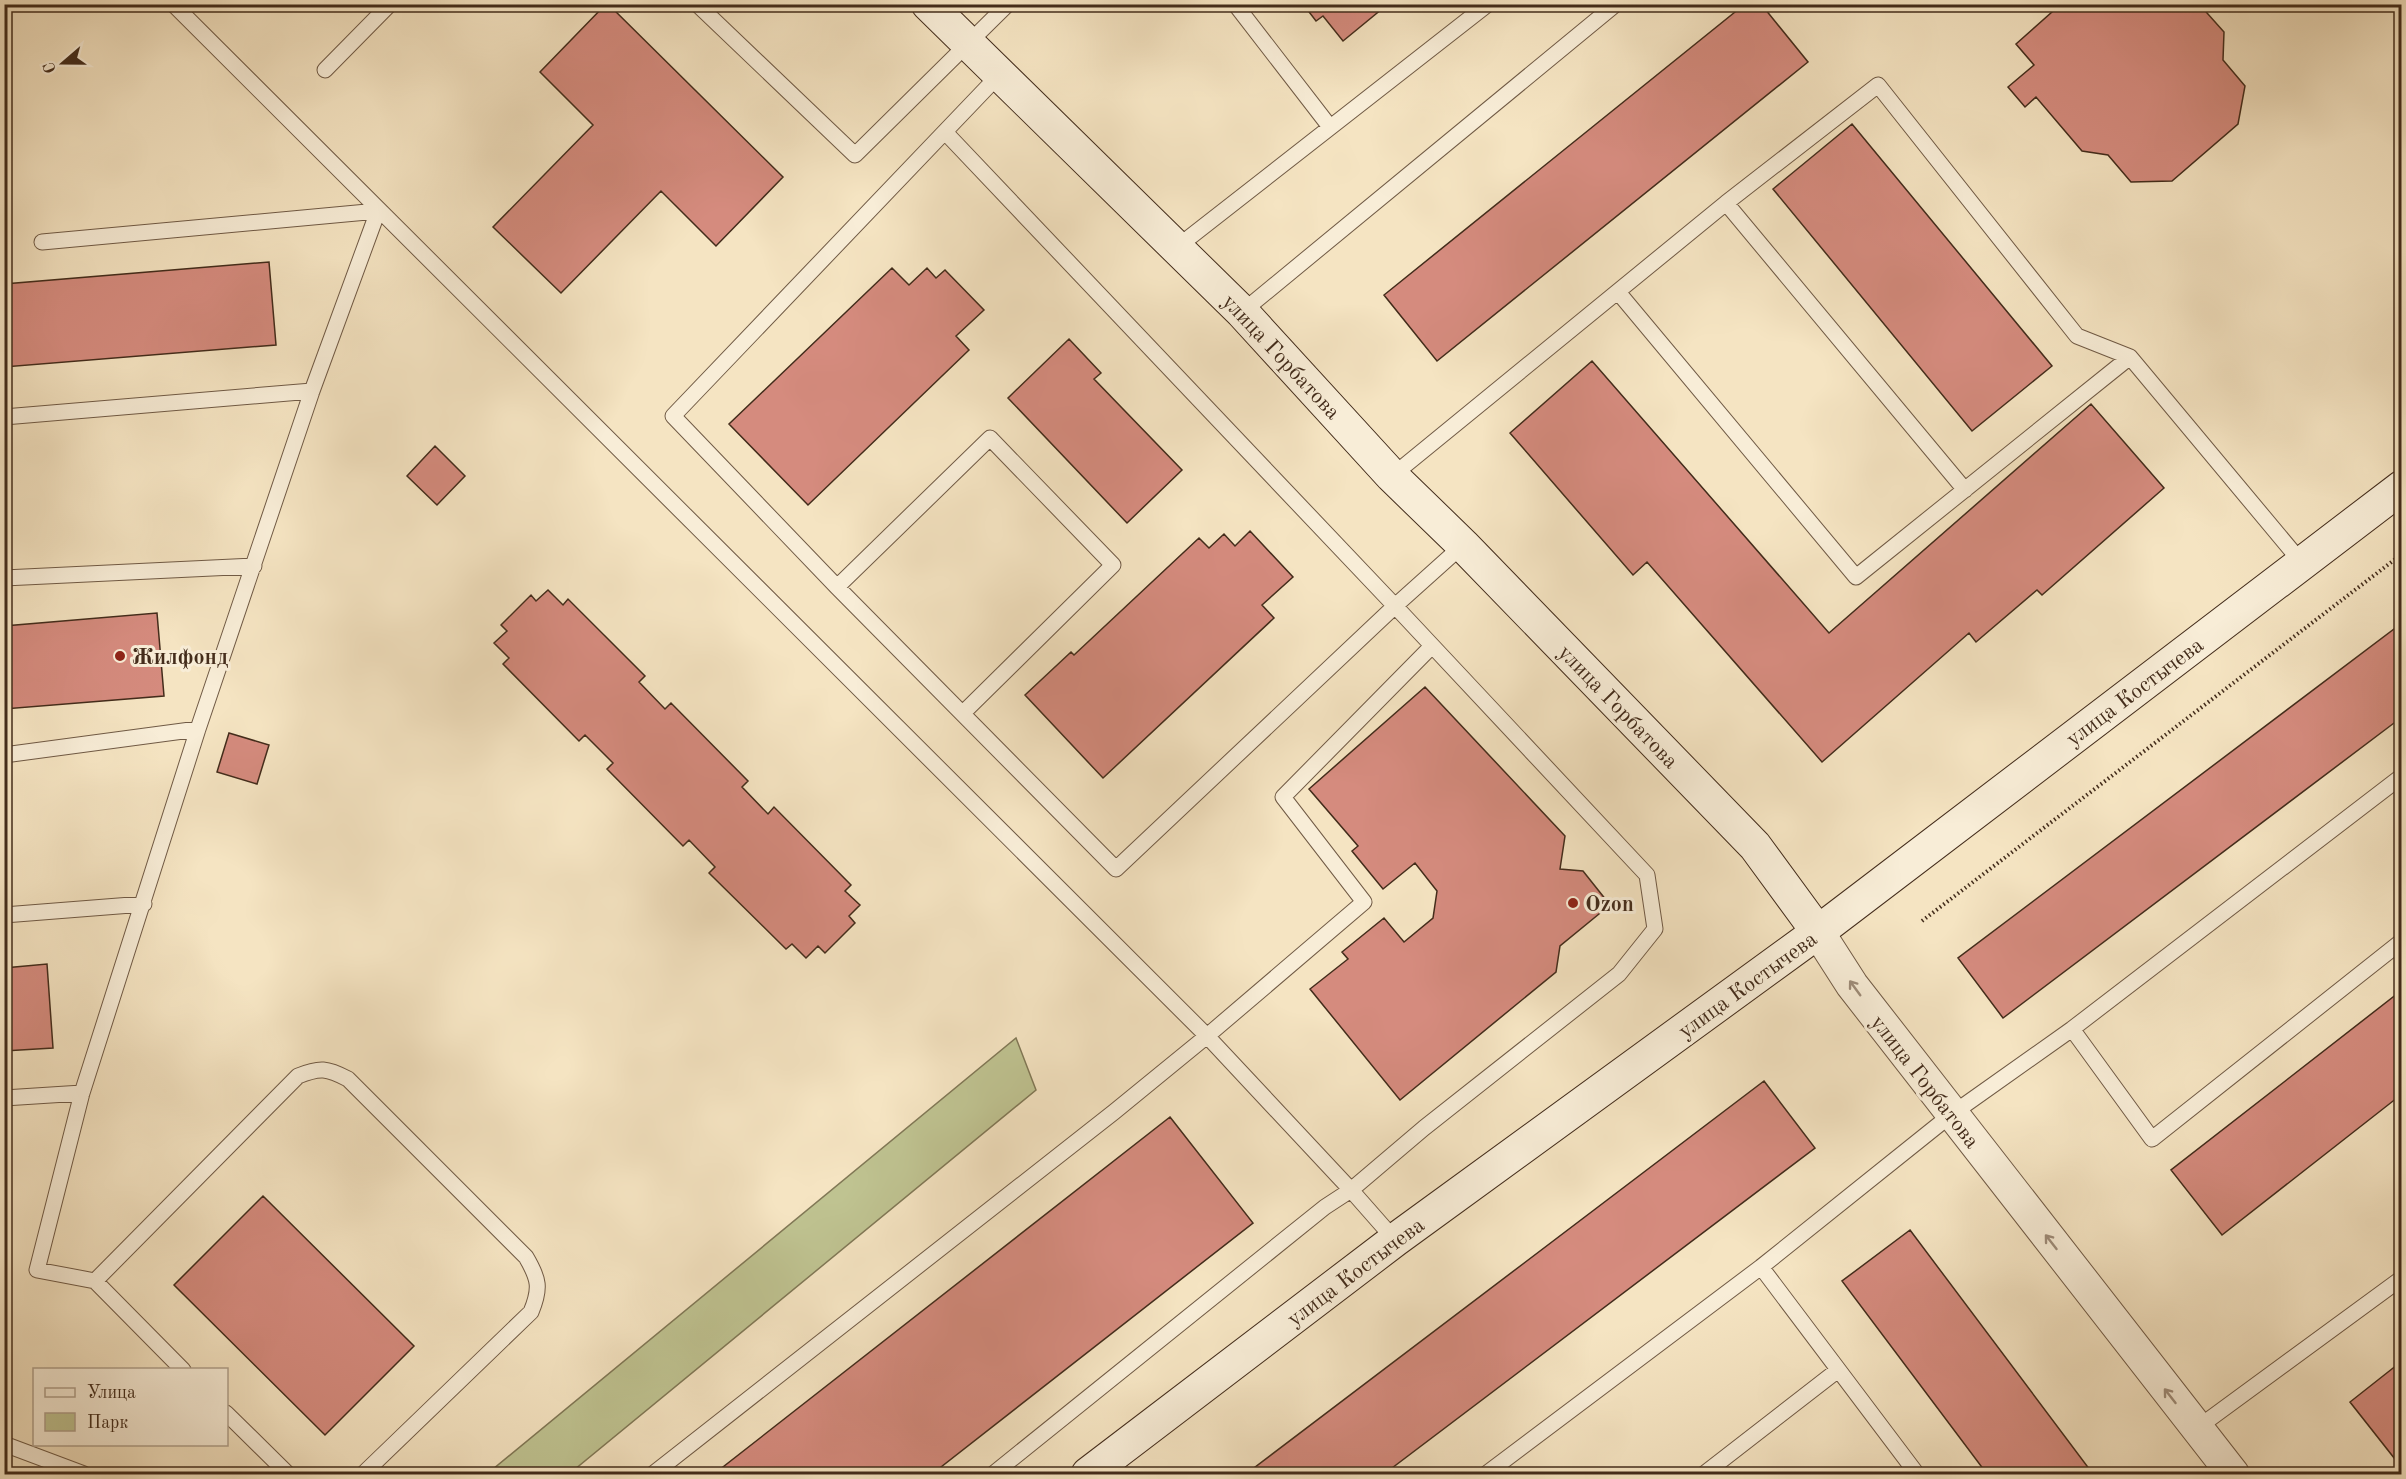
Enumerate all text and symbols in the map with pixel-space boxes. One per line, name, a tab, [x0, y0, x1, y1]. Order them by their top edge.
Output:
north arrow	[33, 33, 93, 93]
text: С	[41, 60, 60, 75]
street label: улица Горбатова	[1217, 291, 1344, 424]
street label: улица Костычева	[2063, 634, 2208, 751]
street label: улица Горбатова	[1553, 641, 1682, 773]
place label: Жилфонд	[132, 647, 228, 670]
marker: Жилфонд	[113, 649, 127, 663]
place label: Ozon	[1585, 894, 1634, 916]
marker: Ozon	[1566, 896, 1580, 910]
street label: улица Костычева	[1675, 928, 1822, 1043]
one-way arrow	[1849, 980, 1861, 996]
street label: улица Горбатова	[1866, 1012, 1983, 1153]
street label: улица Костычева	[1284, 1214, 1429, 1331]
one-way arrow	[2044, 1234, 2057, 1250]
legend	[33, 1368, 228, 1446]
text: Улица	[87, 1384, 136, 1402]
one-way arrow	[2164, 1388, 2177, 1404]
text: Парк	[87, 1414, 128, 1432]

